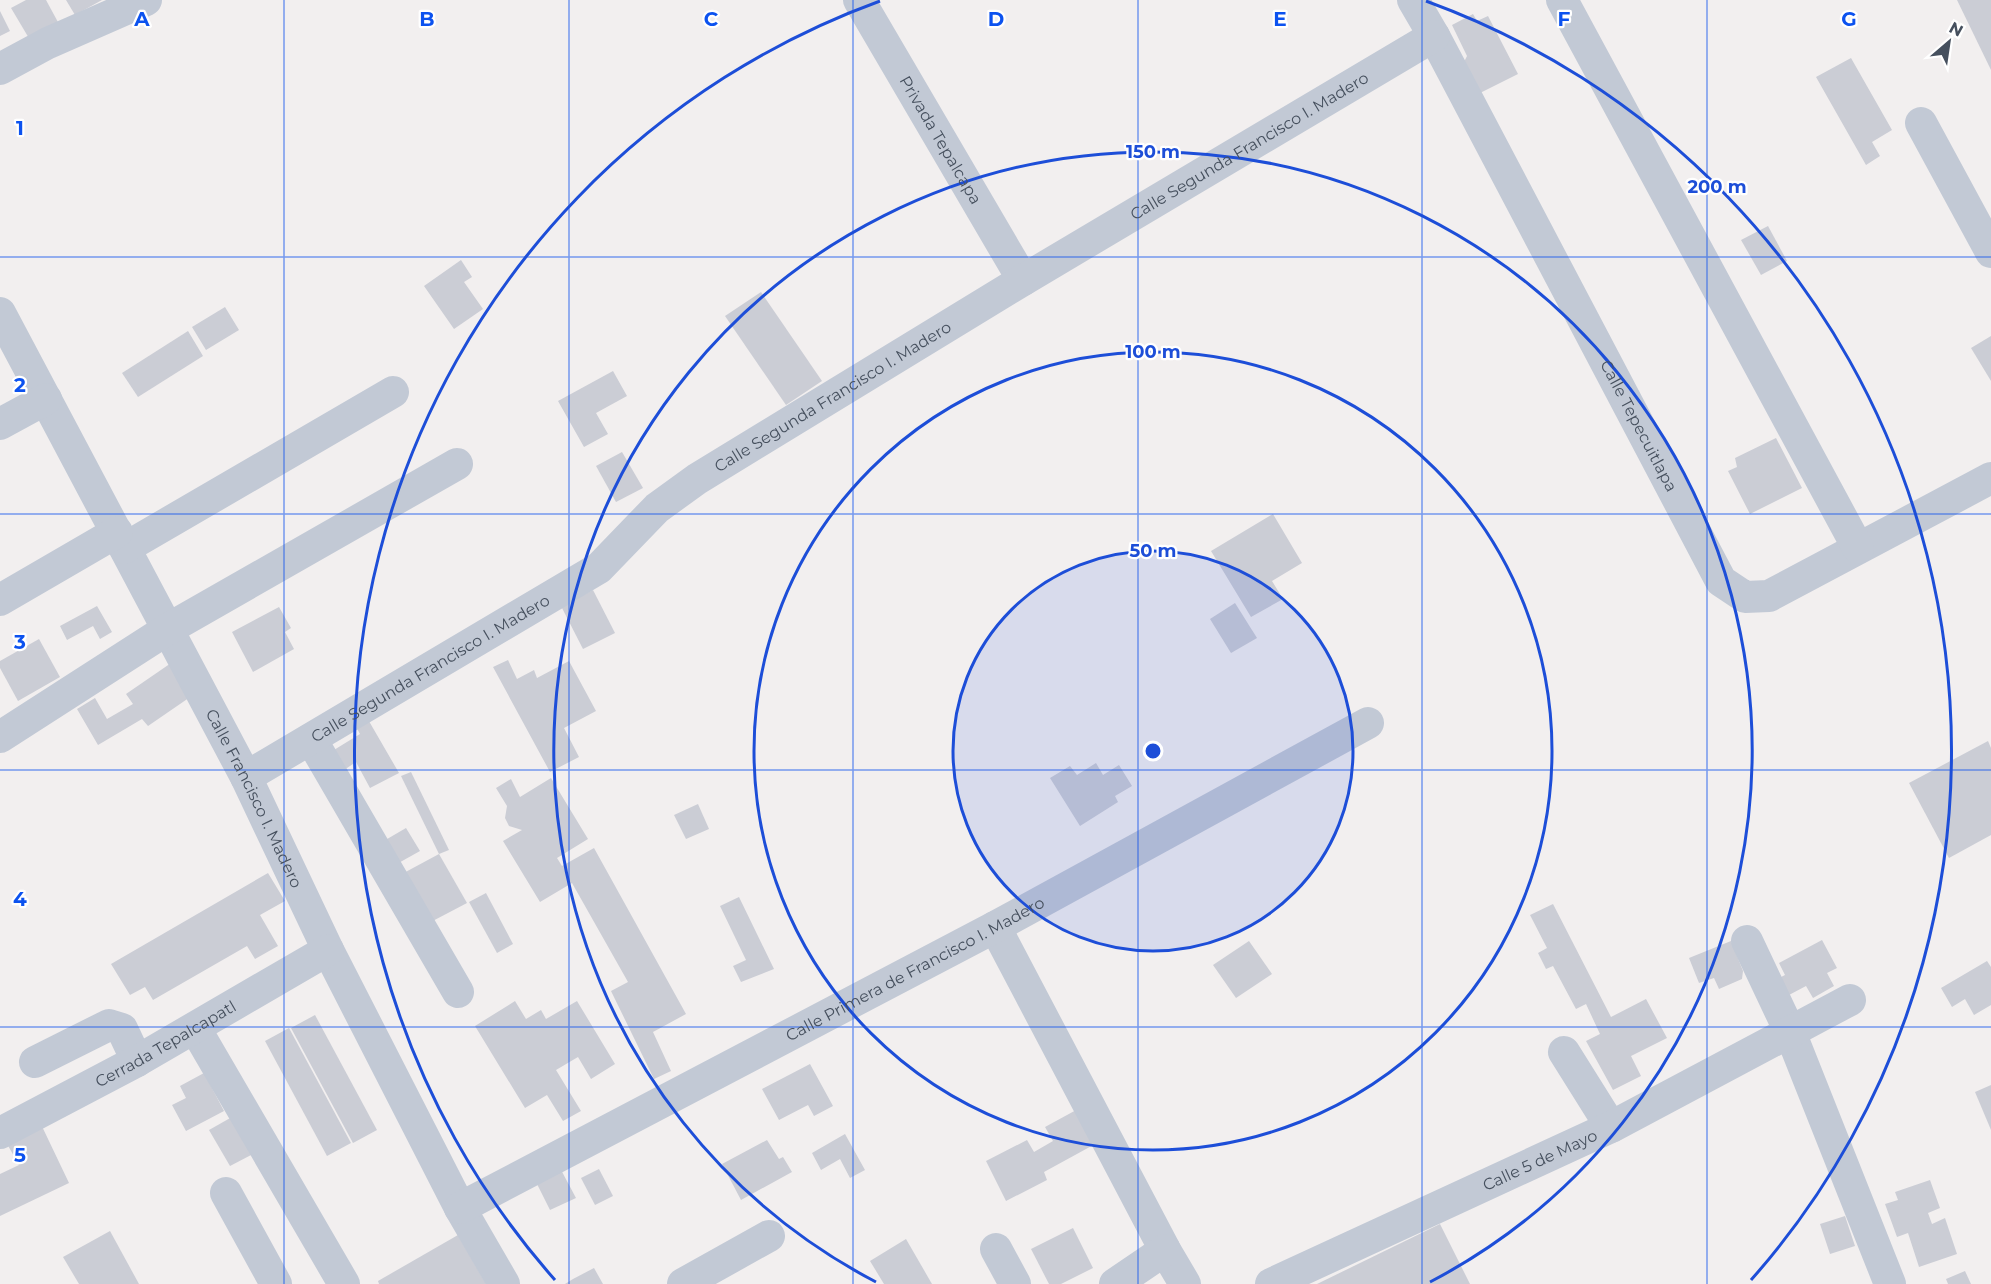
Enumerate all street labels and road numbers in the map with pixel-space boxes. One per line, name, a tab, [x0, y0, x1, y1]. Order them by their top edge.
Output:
street label: Calle Segunda Francisco I. Madero	[1127, 68, 1372, 224]
street label: Privada Tepalcapa	[896, 73, 985, 208]
street label: Calle Segunda Francisco I. Madero	[711, 317, 955, 476]
street label: Calle Tepecuitlapa	[1596, 357, 1681, 495]
street label: Calle Segunda Francisco I. Madero	[308, 590, 553, 746]
street label: Calle Francisco I. Madero	[202, 706, 306, 891]
street label: Calle Primera de Francisco I. Madero	[783, 893, 1048, 1045]
street label: Cerrada Tepalcapatl	[92, 997, 239, 1091]
street label: Calle 5 de Mayo	[1480, 1126, 1600, 1195]

